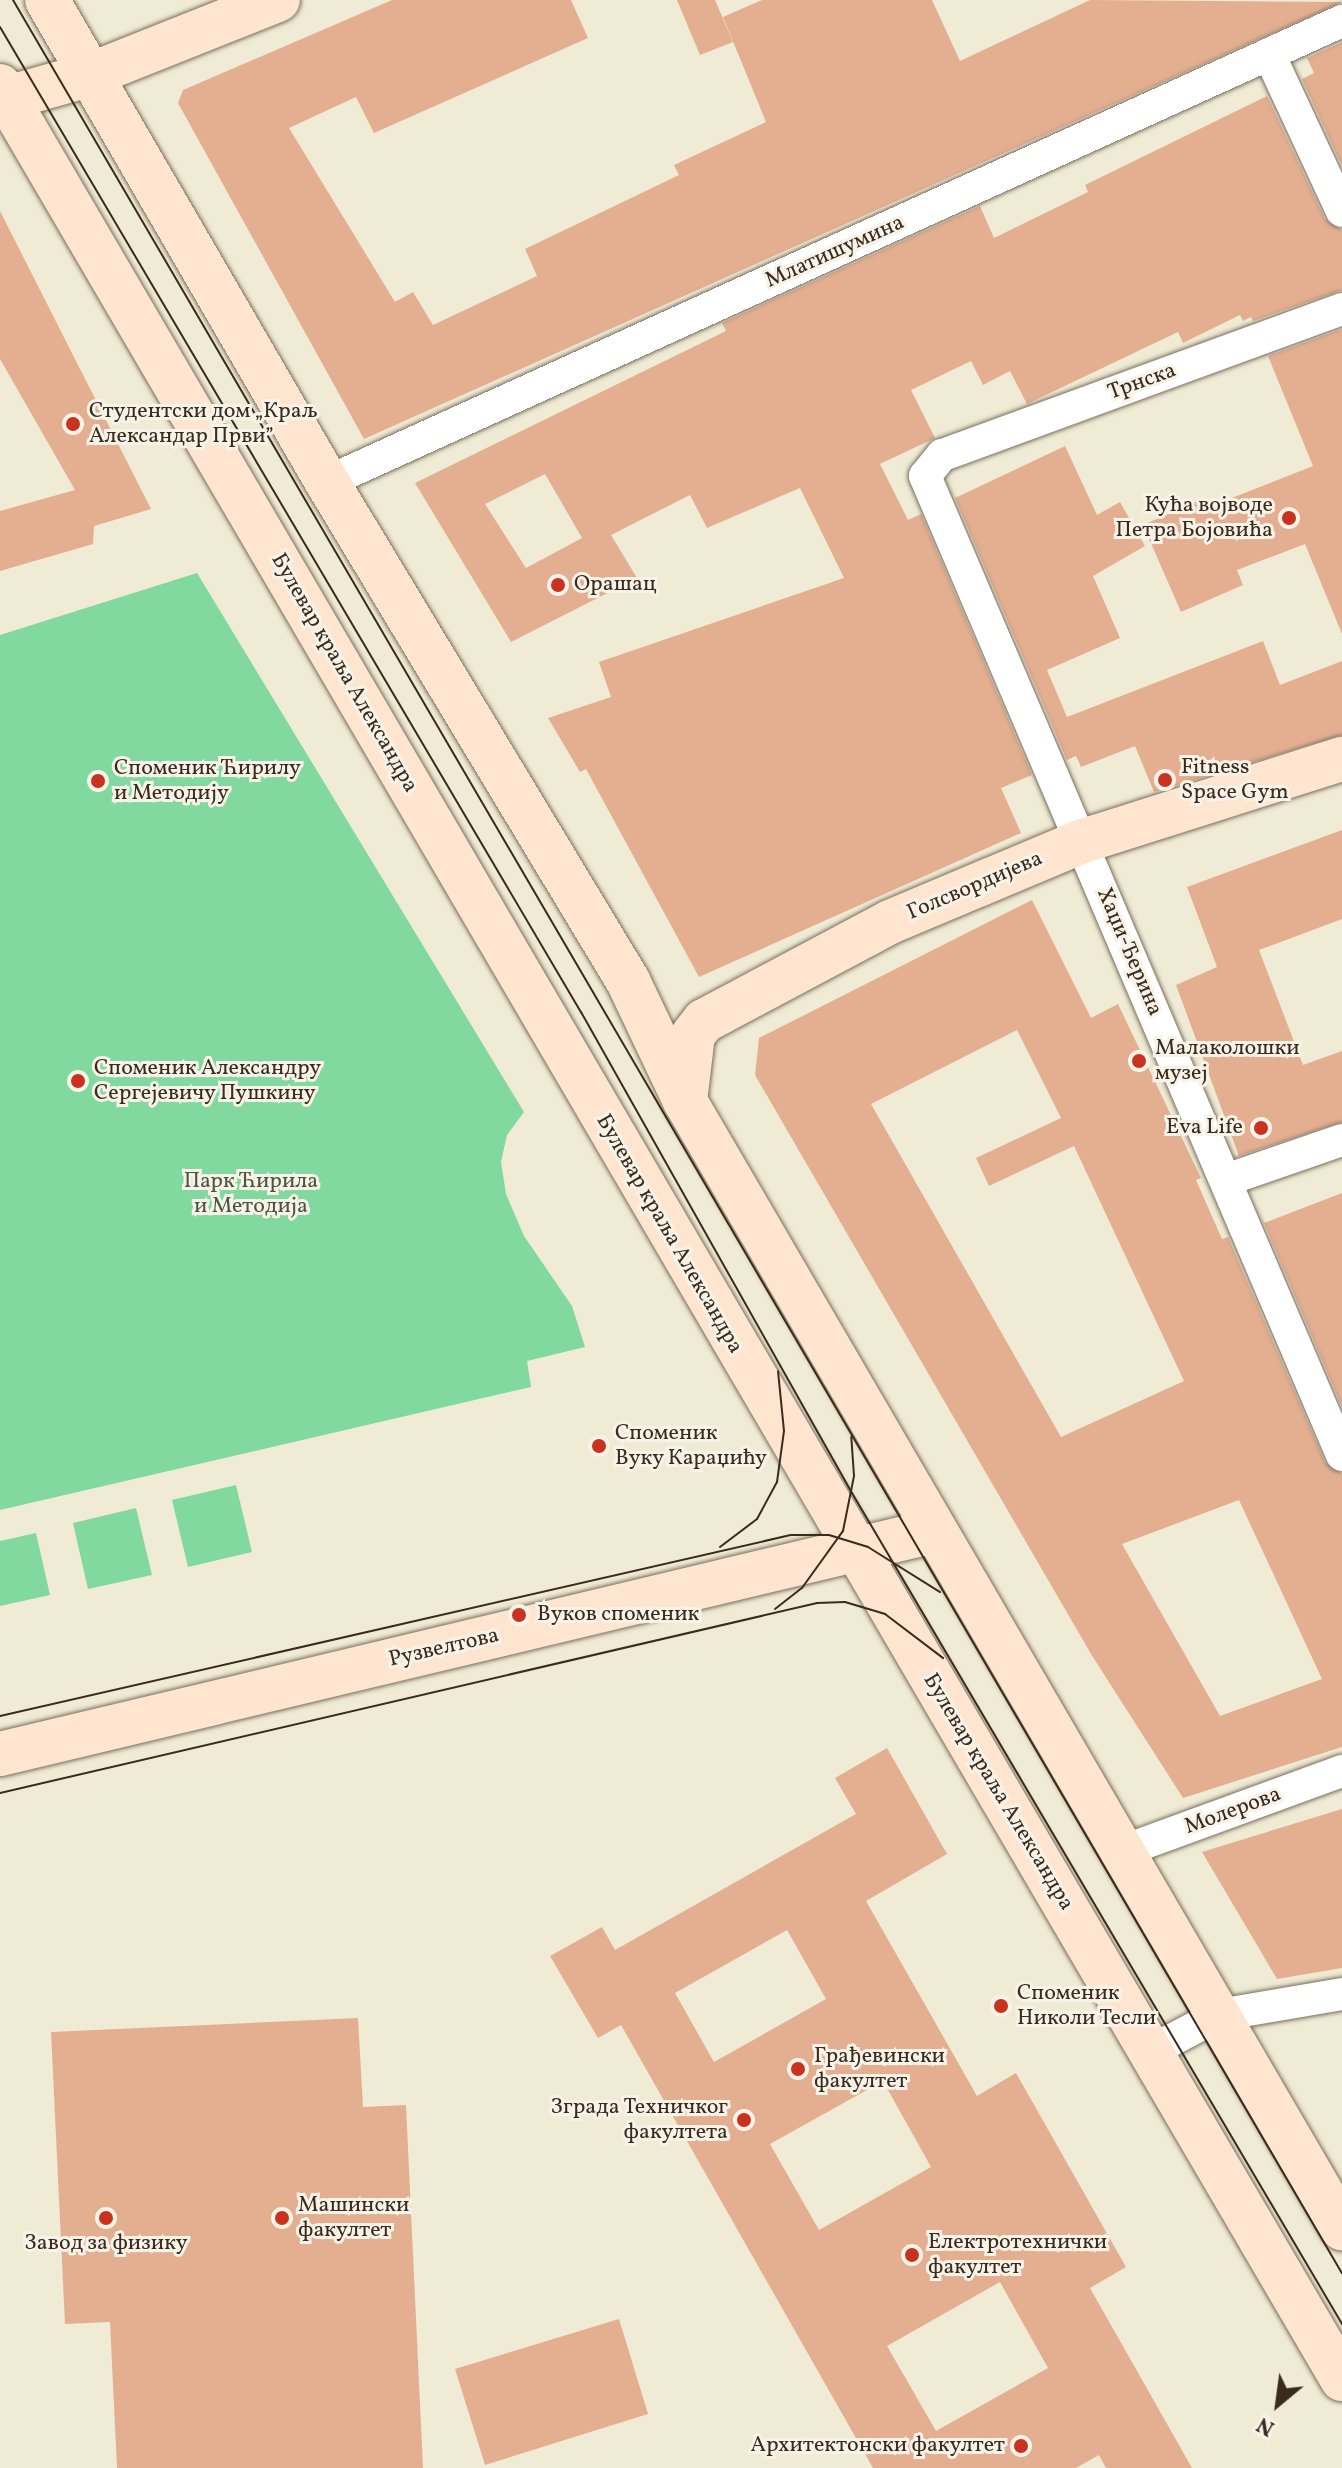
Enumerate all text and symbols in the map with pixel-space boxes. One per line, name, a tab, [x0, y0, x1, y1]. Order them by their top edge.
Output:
street label: Млатишумина	[761, 210, 909, 294]
street label: Трнска	[1104, 358, 1180, 406]
place label: Студентски дом „Краљ Александар Први”	[89, 398, 318, 450]
marker: Студентски дом „Краљ Александар Први”	[64, 415, 82, 433]
place label: Кућа војводе Петра Бојовића	[1116, 492, 1273, 544]
marker: Кућа војводе Петра Бојовића	[1280, 509, 1298, 527]
street label: Булевар краља Александра	[265, 549, 423, 797]
place label: Орашац	[574, 572, 657, 598]
marker: Орашац	[549, 576, 567, 594]
place label: Fitness Space Gym	[1181, 754, 1289, 806]
place label: Споменик Ћирилу и Методију	[114, 755, 302, 806]
marker: Fitness Space Gym	[1156, 771, 1174, 789]
marker: Споменик Ћирилу и Методију	[89, 772, 107, 790]
street label: Голсвордијева	[903, 846, 1047, 926]
street label: Хаџи-Ђерина	[1090, 884, 1168, 1020]
place label: Малаколошки музеј	[1155, 1035, 1300, 1086]
marker: Малаколошки музеј	[1130, 1052, 1148, 1070]
place label: Споменик Александру Сергејевичу Пушкину	[94, 1055, 321, 1106]
marker: Споменик Александру Сергејевичу Пушкину	[69, 1072, 87, 1090]
street label: Булевар краља Александра	[590, 1110, 748, 1358]
place label: Eva Life	[1166, 1115, 1243, 1141]
marker: Eva Life	[1250, 1117, 1272, 1139]
park label: Парк Ћирила и Методија	[183, 1168, 319, 1220]
place label: Споменик Вуку Караџићу	[615, 1420, 768, 1472]
marker: Споменик Вуку Караџићу	[590, 1437, 608, 1455]
place label: Вуков споменик	[537, 1602, 699, 1628]
marker: Вуков споменик	[508, 1604, 530, 1626]
street label: Рузвелтова	[386, 1622, 502, 1674]
street label: Булевар краља Александра	[917, 1669, 1079, 1915]
street label: Молерова	[1181, 1781, 1285, 1841]
place label: Споменик Николи Тесли	[1017, 1980, 1157, 2032]
marker: Споменик Николи Тесли	[992, 1997, 1010, 2015]
place label: Грађевински факултет	[814, 2043, 945, 2094]
marker: Грађевински факултет	[789, 2060, 807, 2078]
place label: Зграда Техничког факултета	[550, 2094, 728, 2146]
marker: Зграда Техничког факултета	[735, 2111, 753, 2129]
place label: Машински факултет	[298, 2192, 409, 2244]
marker: Завод за физику	[97, 2209, 115, 2227]
marker: Машински факултет	[273, 2209, 291, 2227]
place label: Електротехнички факултет	[928, 2229, 1107, 2280]
place label: Завод за физику	[24, 2231, 188, 2257]
marker: Електротехнички факултет	[903, 2246, 921, 2264]
north arrow	[1238, 2364, 1318, 2444]
text: N	[1252, 2408, 1281, 2443]
place label: Архитектонски факултет	[750, 2433, 1005, 2459]
marker: Архитектонски факултет	[1012, 2437, 1030, 2455]

